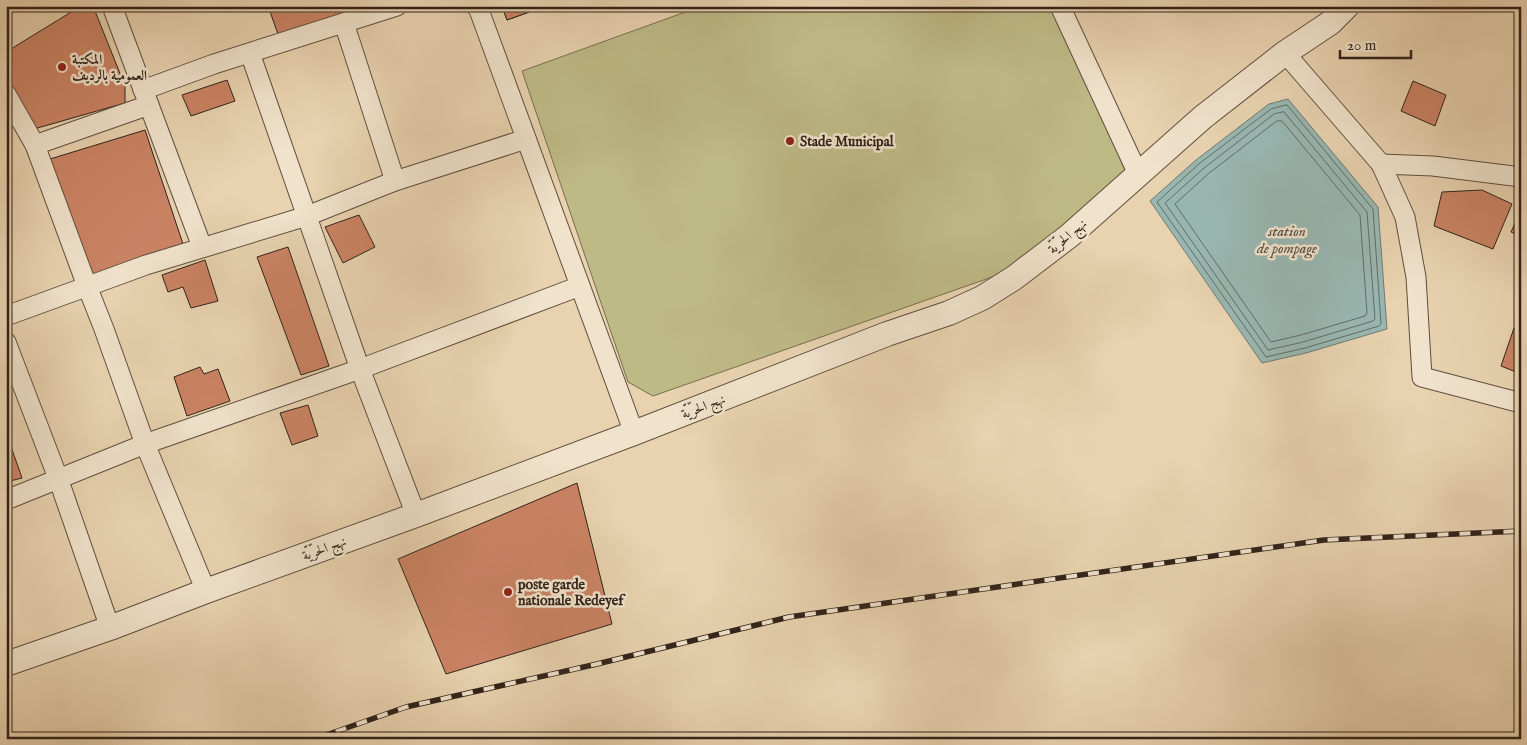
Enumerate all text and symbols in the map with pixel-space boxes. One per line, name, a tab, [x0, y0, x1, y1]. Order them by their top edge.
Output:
scale bar	[1340, 28, 1411, 60]
text: 20 m	[1347, 36, 1377, 55]
place label: المكتبة العمومية بالرديف	[72, 51, 147, 85]
marker: المكتبة العمومية بالرديف	[56, 61, 68, 73]
place label: Stade Municipal	[800, 133, 895, 151]
marker: Stade Municipal	[784, 135, 796, 147]
street label: نهج الحرّيّة	[1043, 214, 1093, 261]
water label: station de pompage	[1256, 222, 1317, 259]
street label: نهج الحرّيّة	[678, 388, 729, 426]
street label: نهج الحرّيّة	[299, 531, 350, 568]
place label: poste garde nationale Redeyef	[517, 576, 626, 610]
marker: poste garde nationale Redeyef	[502, 586, 514, 598]

